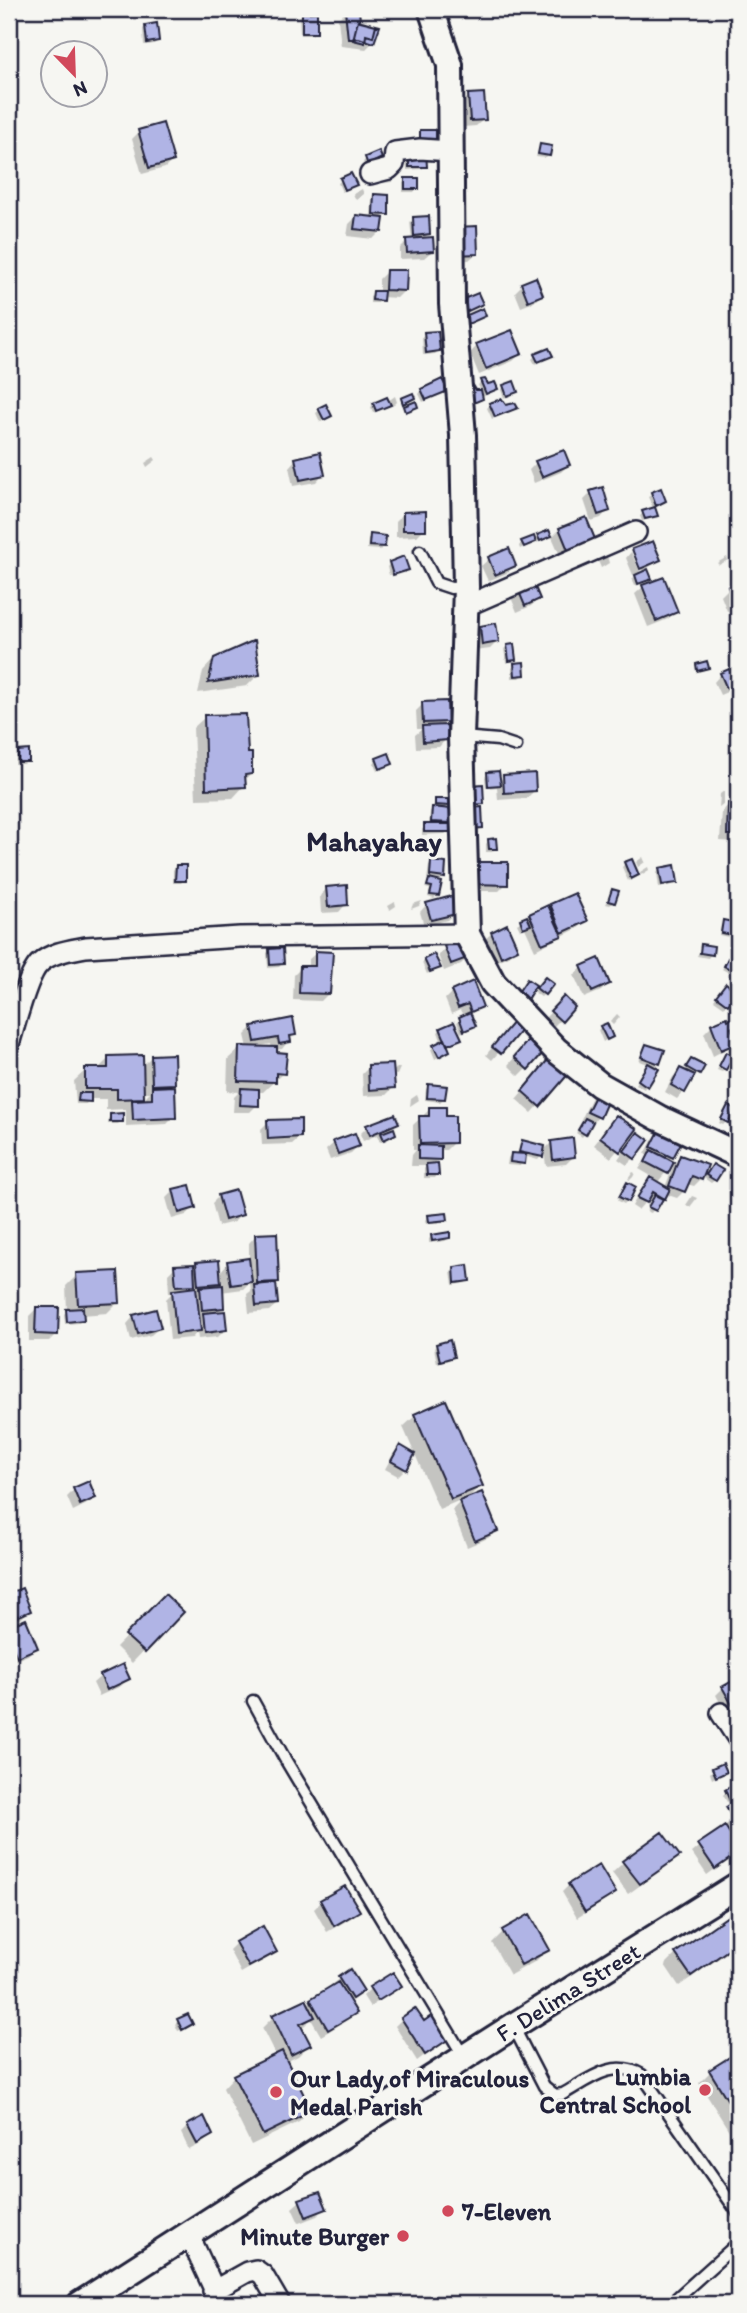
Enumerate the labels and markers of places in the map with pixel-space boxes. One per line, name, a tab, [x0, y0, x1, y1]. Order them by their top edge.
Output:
place label: Lumbia Central School	[540, 2062, 692, 2119]
place label: Our Lady of Miraculous Medal Parish	[290, 2064, 529, 2121]
marker: Lumbia Central School	[697, 2082, 713, 2098]
marker: Our Lady of Miraculous Medal Parish	[268, 2084, 284, 2100]
place label: 7-Eleven	[461, 2197, 552, 2226]
marker: 7-Eleven	[440, 2203, 456, 2219]
place label: Minute Burger	[240, 2222, 390, 2252]
marker: Minute Burger	[395, 2228, 411, 2244]

